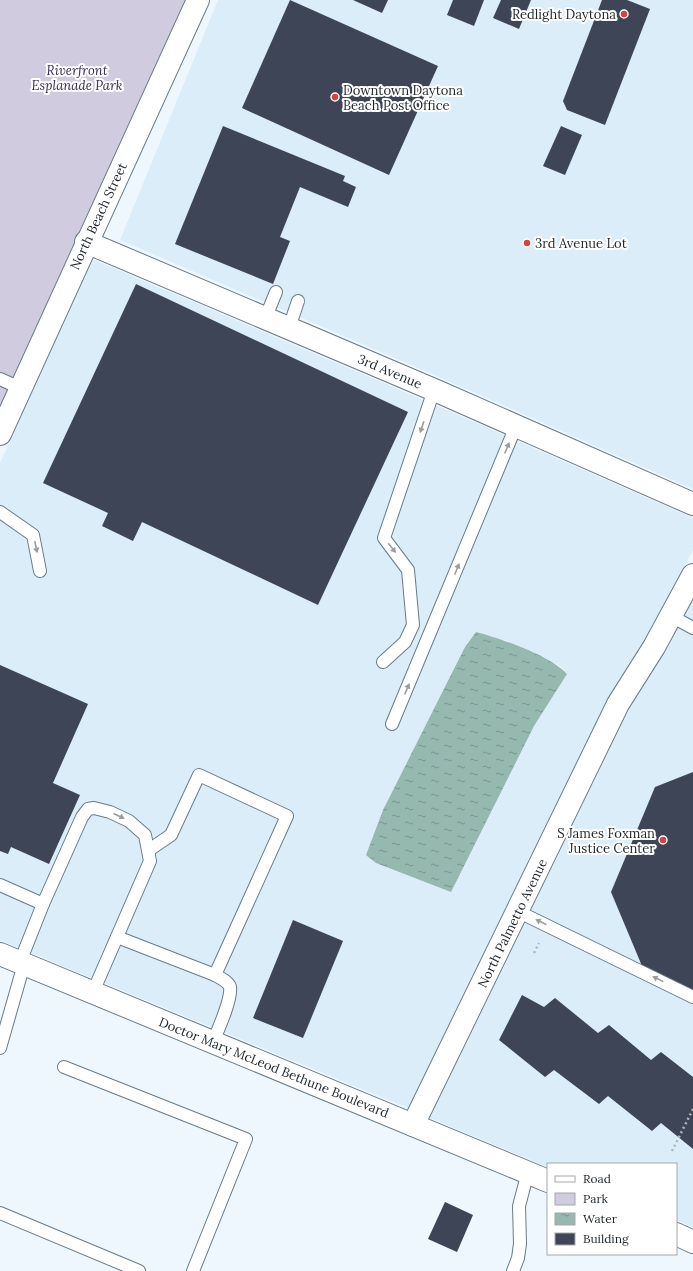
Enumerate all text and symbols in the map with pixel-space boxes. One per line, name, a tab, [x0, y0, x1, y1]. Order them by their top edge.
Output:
place label: Redlight Daytona	[512, 6, 616, 23]
marker: Redlight Daytona	[619, 9, 629, 19]
park label: Riverfront Esplanade Park	[31, 62, 123, 94]
place label: Downtown Daytona Beach Post Office	[343, 82, 463, 114]
marker: Downtown Daytona Beach Post Office	[330, 92, 340, 102]
street label: North Beach Street	[66, 160, 131, 272]
place label: 3rd Avenue Lot	[535, 235, 627, 252]
marker: 3rd Avenue Lot	[522, 238, 532, 248]
street label: 3rd Avenue	[355, 350, 424, 393]
one-way arrow	[418, 421, 424, 433]
one-way arrow	[504, 442, 510, 454]
one-way arrow	[33, 541, 39, 553]
one-way arrow	[387, 542, 396, 553]
one-way arrow	[454, 563, 460, 574]
one-way arrow	[404, 683, 410, 694]
one-way arrow	[113, 813, 124, 819]
place label: S James Foxman Justice Center	[557, 825, 655, 857]
marker: S James Foxman Justice Center	[658, 835, 668, 845]
street label: North Palmetto Avenue	[474, 856, 551, 990]
one-way arrow	[535, 919, 547, 925]
one-way arrow	[652, 976, 664, 983]
street label: Doctor Mary McLeod Bethune Boulevard	[156, 1013, 392, 1122]
legend	[547, 1163, 677, 1255]
text: Road	[583, 1171, 611, 1186]
text: Park	[583, 1191, 609, 1206]
text: Water	[583, 1211, 618, 1226]
text: Building	[583, 1231, 629, 1246]

